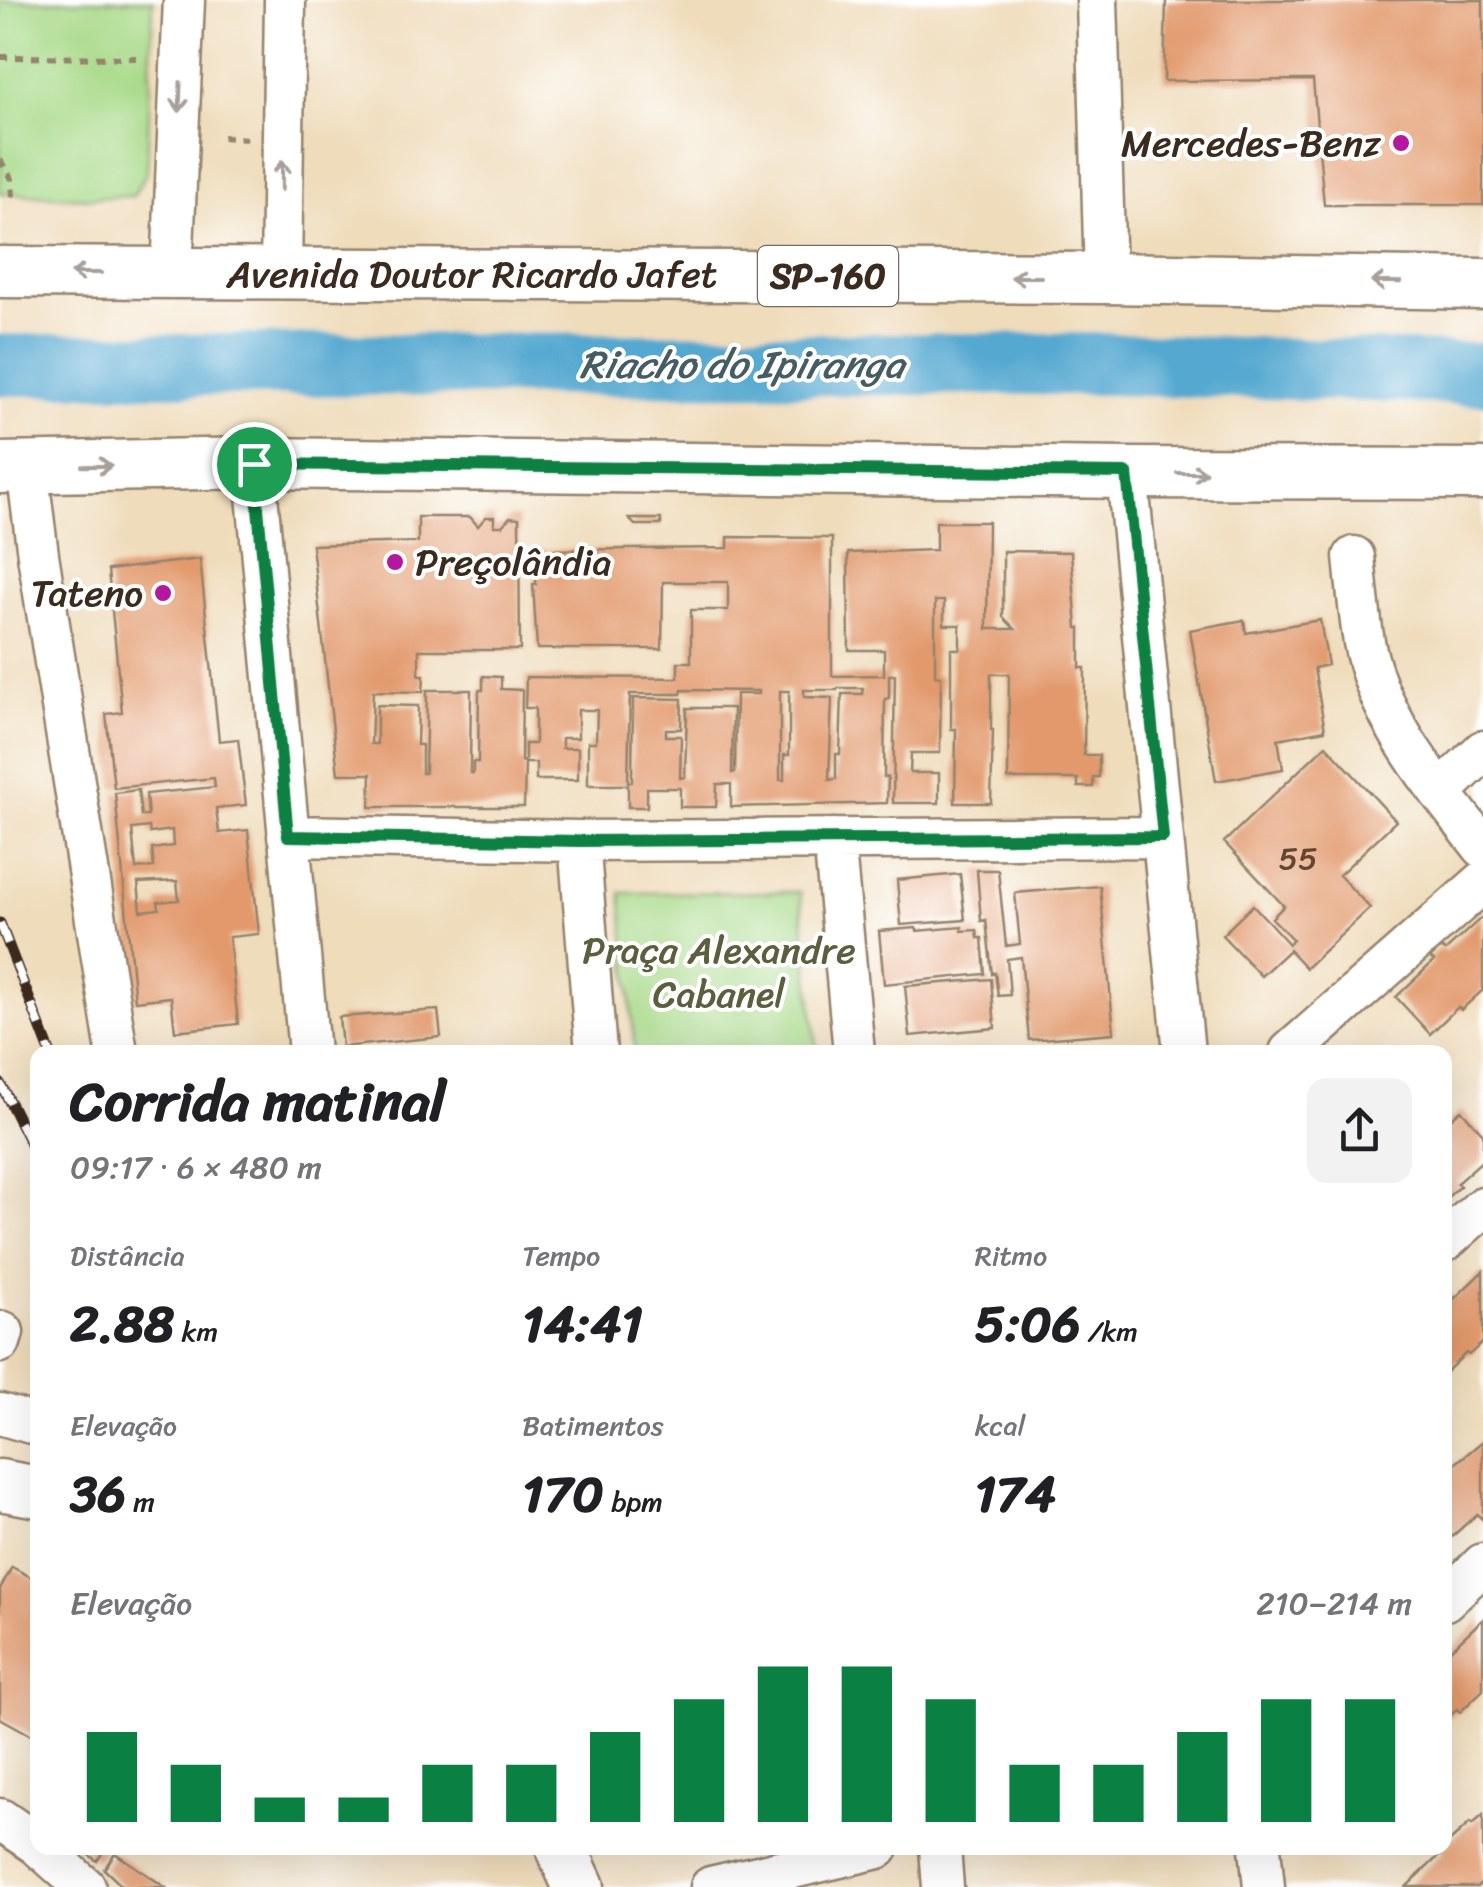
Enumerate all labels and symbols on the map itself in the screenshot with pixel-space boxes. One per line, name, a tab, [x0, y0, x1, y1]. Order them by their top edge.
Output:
one-way arrow	[171, 81, 190, 113]
place label: Mercedes-Benz	[1121, 110, 1382, 177]
marker: Mercedes-Benz	[1390, 132, 1412, 154]
one-way arrow	[272, 160, 292, 192]
street label: Avenida Doutor Ricardo Jafet	[226, 241, 717, 308]
road number: SP-160	[758, 246, 898, 306]
one-way arrow	[71, 264, 104, 282]
one-way arrow	[1010, 268, 1042, 286]
one-way arrow	[1370, 273, 1402, 292]
water label: Riacho do Ipiranga	[580, 329, 907, 400]
pin	[212, 422, 297, 507]
one-way arrow	[81, 457, 113, 476]
one-way arrow	[1176, 464, 1208, 483]
place label: Preçolândia	[415, 529, 612, 596]
marker: Preçolândia	[384, 551, 406, 573]
place label: Tateno	[31, 560, 143, 627]
marker: Tateno	[152, 582, 174, 604]
house number: 55	[1278, 830, 1318, 887]
park label: Praça Alexandre Cabanel	[582, 917, 856, 1028]

